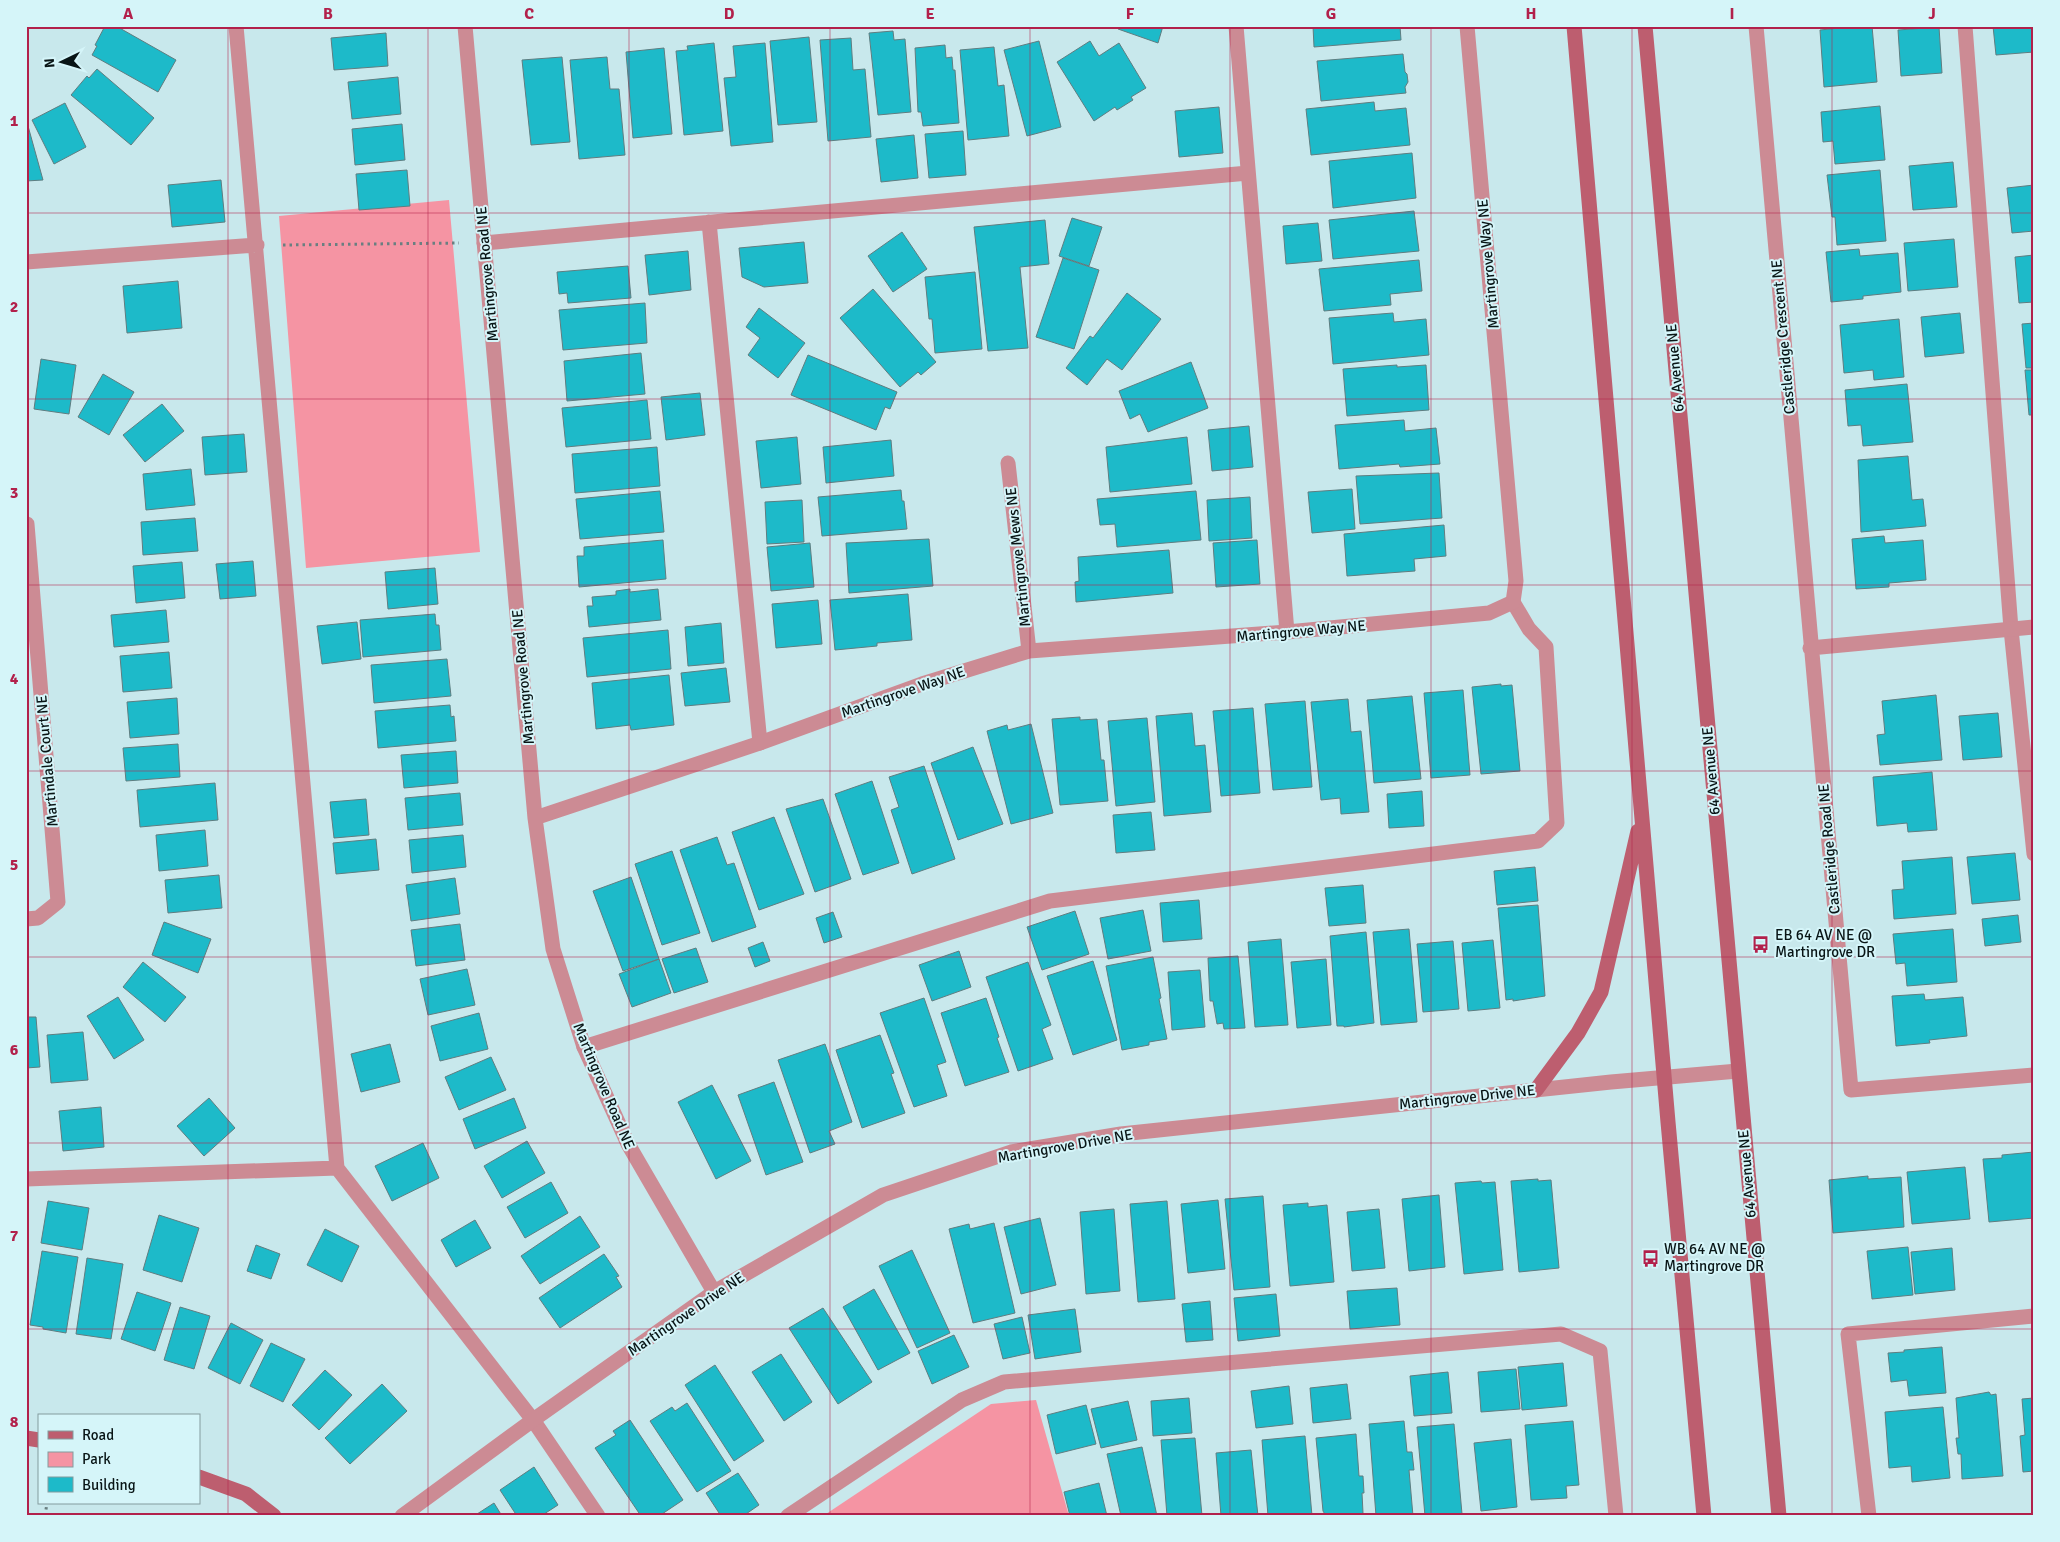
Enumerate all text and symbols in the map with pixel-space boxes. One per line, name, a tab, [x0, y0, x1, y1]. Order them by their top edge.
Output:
text: A	[123, 4, 134, 24]
text: B	[323, 4, 333, 24]
text: C	[524, 4, 534, 24]
text: D	[724, 4, 735, 24]
text: E	[925, 4, 935, 24]
text: F	[1126, 4, 1135, 24]
text: G	[1326, 4, 1336, 24]
text: H	[1526, 4, 1536, 24]
text: I	[1729, 4, 1735, 24]
text: J	[1928, 4, 1936, 24]
north arrow	[38, 38, 88, 88]
text: N	[41, 57, 58, 69]
text: 1	[10, 111, 19, 131]
street label: Martingrove Way NE	[1473, 198, 1503, 330]
street label: Martingrove Road NE	[472, 206, 502, 342]
street label: Castleridge Crescent NE	[1767, 259, 1799, 415]
text: 2	[10, 297, 18, 317]
street label: 64 Avenue NE	[1662, 323, 1688, 413]
text: 3	[10, 483, 18, 503]
street label: Martingrove Mews NE	[1002, 486, 1034, 628]
street label: Martingrove Road NE	[508, 609, 538, 745]
street label: Martingrove Way NE	[1235, 616, 1367, 646]
street label: Martingrove Way NE	[839, 662, 967, 722]
text: 4	[10, 669, 19, 689]
street label: Martindale Court NE	[32, 695, 62, 827]
street label: 64 Avenue NE	[1698, 726, 1724, 816]
street label: Castleridge Road NE	[1814, 783, 1844, 915]
text: 5	[10, 855, 18, 875]
place label: EB 64 AV NE @ Martingrove DR	[1775, 926, 1875, 961]
bus stop icon: EB 64 AV NE @ Martingrove DR	[1751, 934, 1771, 954]
street label: Martingrove Road NE	[569, 1020, 639, 1152]
text: 6	[10, 1040, 19, 1060]
street label: Martingrove Drive NE	[1398, 1081, 1536, 1113]
street label: Martingrove Drive NE	[996, 1125, 1134, 1167]
street label: 64 Avenue NE	[1734, 1129, 1760, 1219]
text: 7	[10, 1226, 19, 1246]
place label: WB 64 AV NE @ Martingrove DR	[1664, 1240, 1765, 1275]
bus stop icon: WB 64 AV NE @ Martingrove DR	[1640, 1248, 1660, 1268]
street label: Martingrove Drive NE	[624, 1268, 748, 1360]
text: 8	[10, 1412, 19, 1432]
legend	[38, 1414, 200, 1504]
text: Road	[82, 1426, 114, 1444]
text: Park	[82, 1450, 111, 1468]
text: Building	[82, 1476, 136, 1494]

